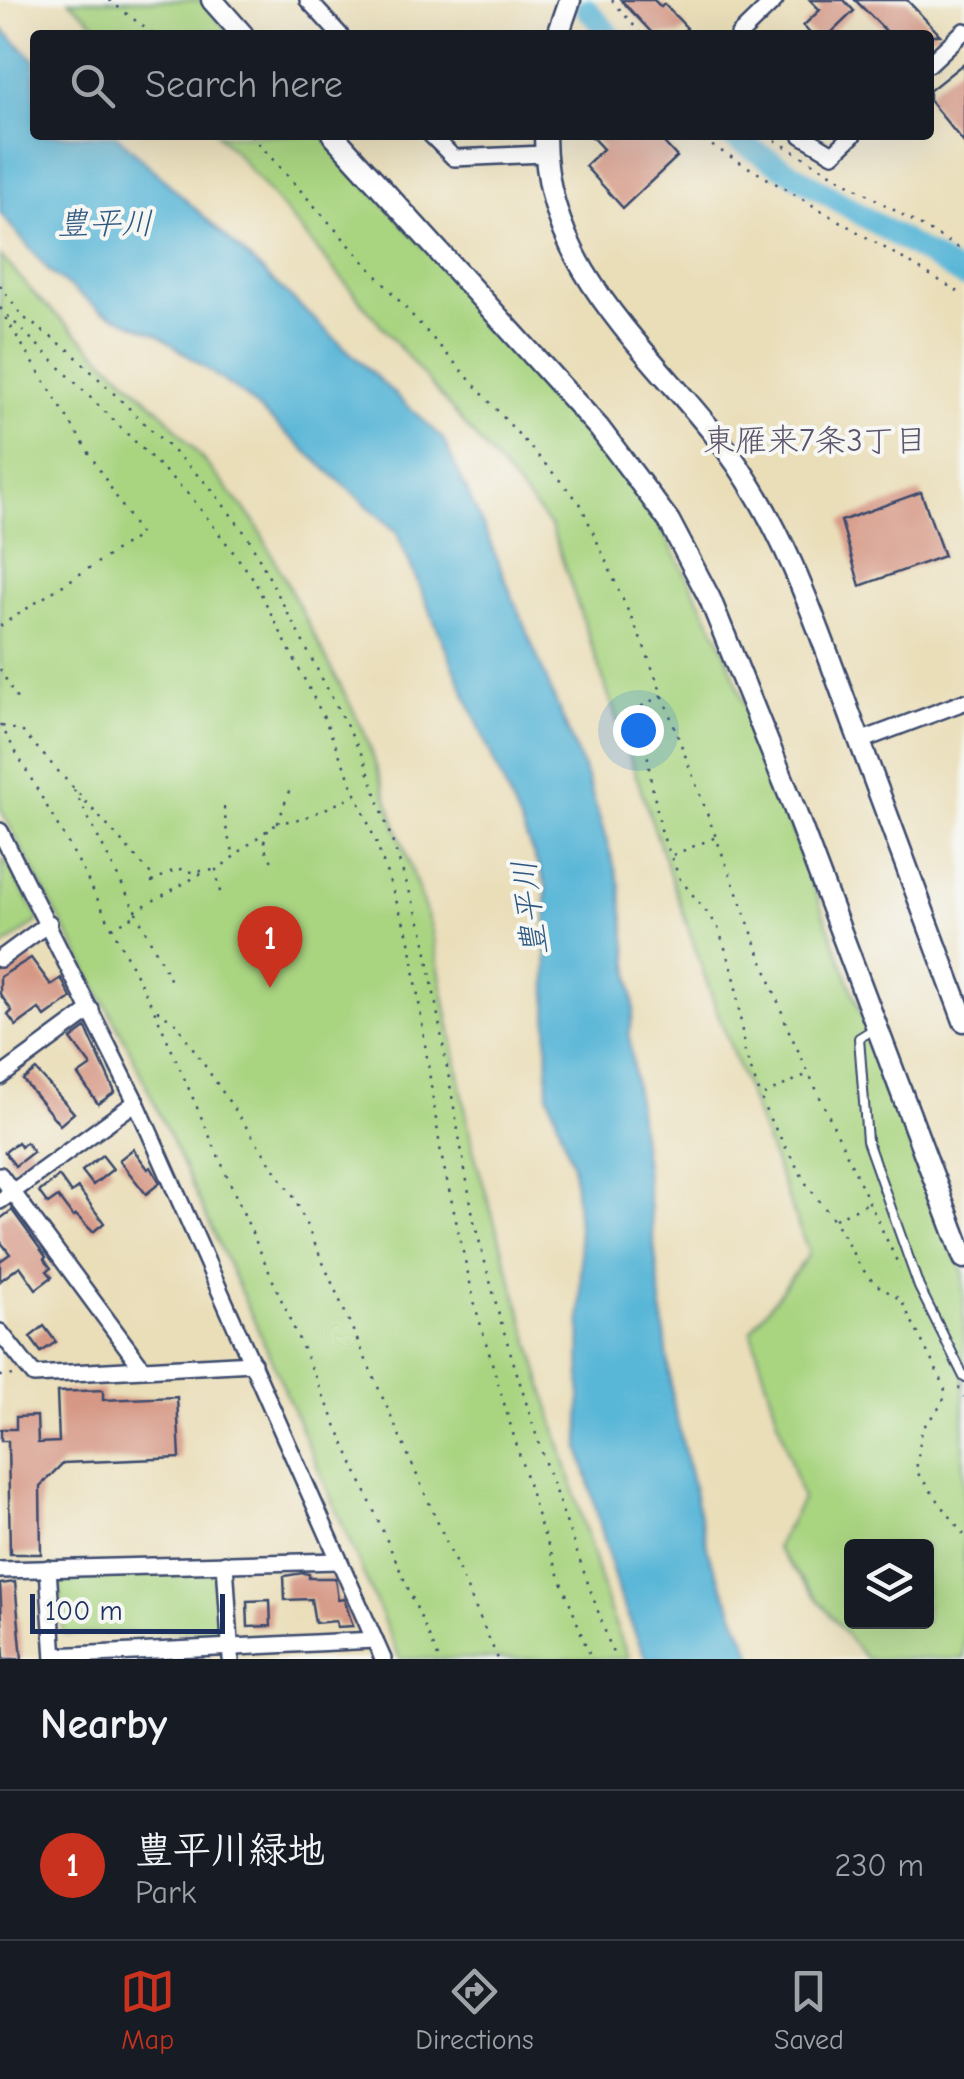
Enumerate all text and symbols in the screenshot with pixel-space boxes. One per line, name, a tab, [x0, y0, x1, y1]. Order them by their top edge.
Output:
search box	[30, 30, 934, 140]
icon: search	[65, 58, 120, 113]
text: Search here	[145, 63, 343, 107]
water label: 豊平川	[57, 205, 153, 242]
district label: 東雁来7条3丁目	[703, 422, 927, 459]
your location	[613, 705, 664, 756]
water label: 豊平川	[505, 858, 554, 958]
pin: 1	[238, 906, 302, 988]
map controls	[844, 1539, 934, 1629]
button: layers	[844, 1539, 934, 1629]
scale bar	[30, 1589, 225, 1634]
text: 100 m	[45, 1595, 123, 1627]
text: Nearby	[40, 1700, 167, 1749]
text: 豊平川緑地	[135, 1829, 325, 1873]
text: 1	[66, 1847, 79, 1884]
text: 230 m	[834, 1847, 924, 1884]
text: Park	[135, 1874, 196, 1911]
tab: Map	[120, 1964, 175, 2056]
tab: Directions	[415, 1964, 534, 2056]
tab: Saved	[774, 1964, 844, 2056]

